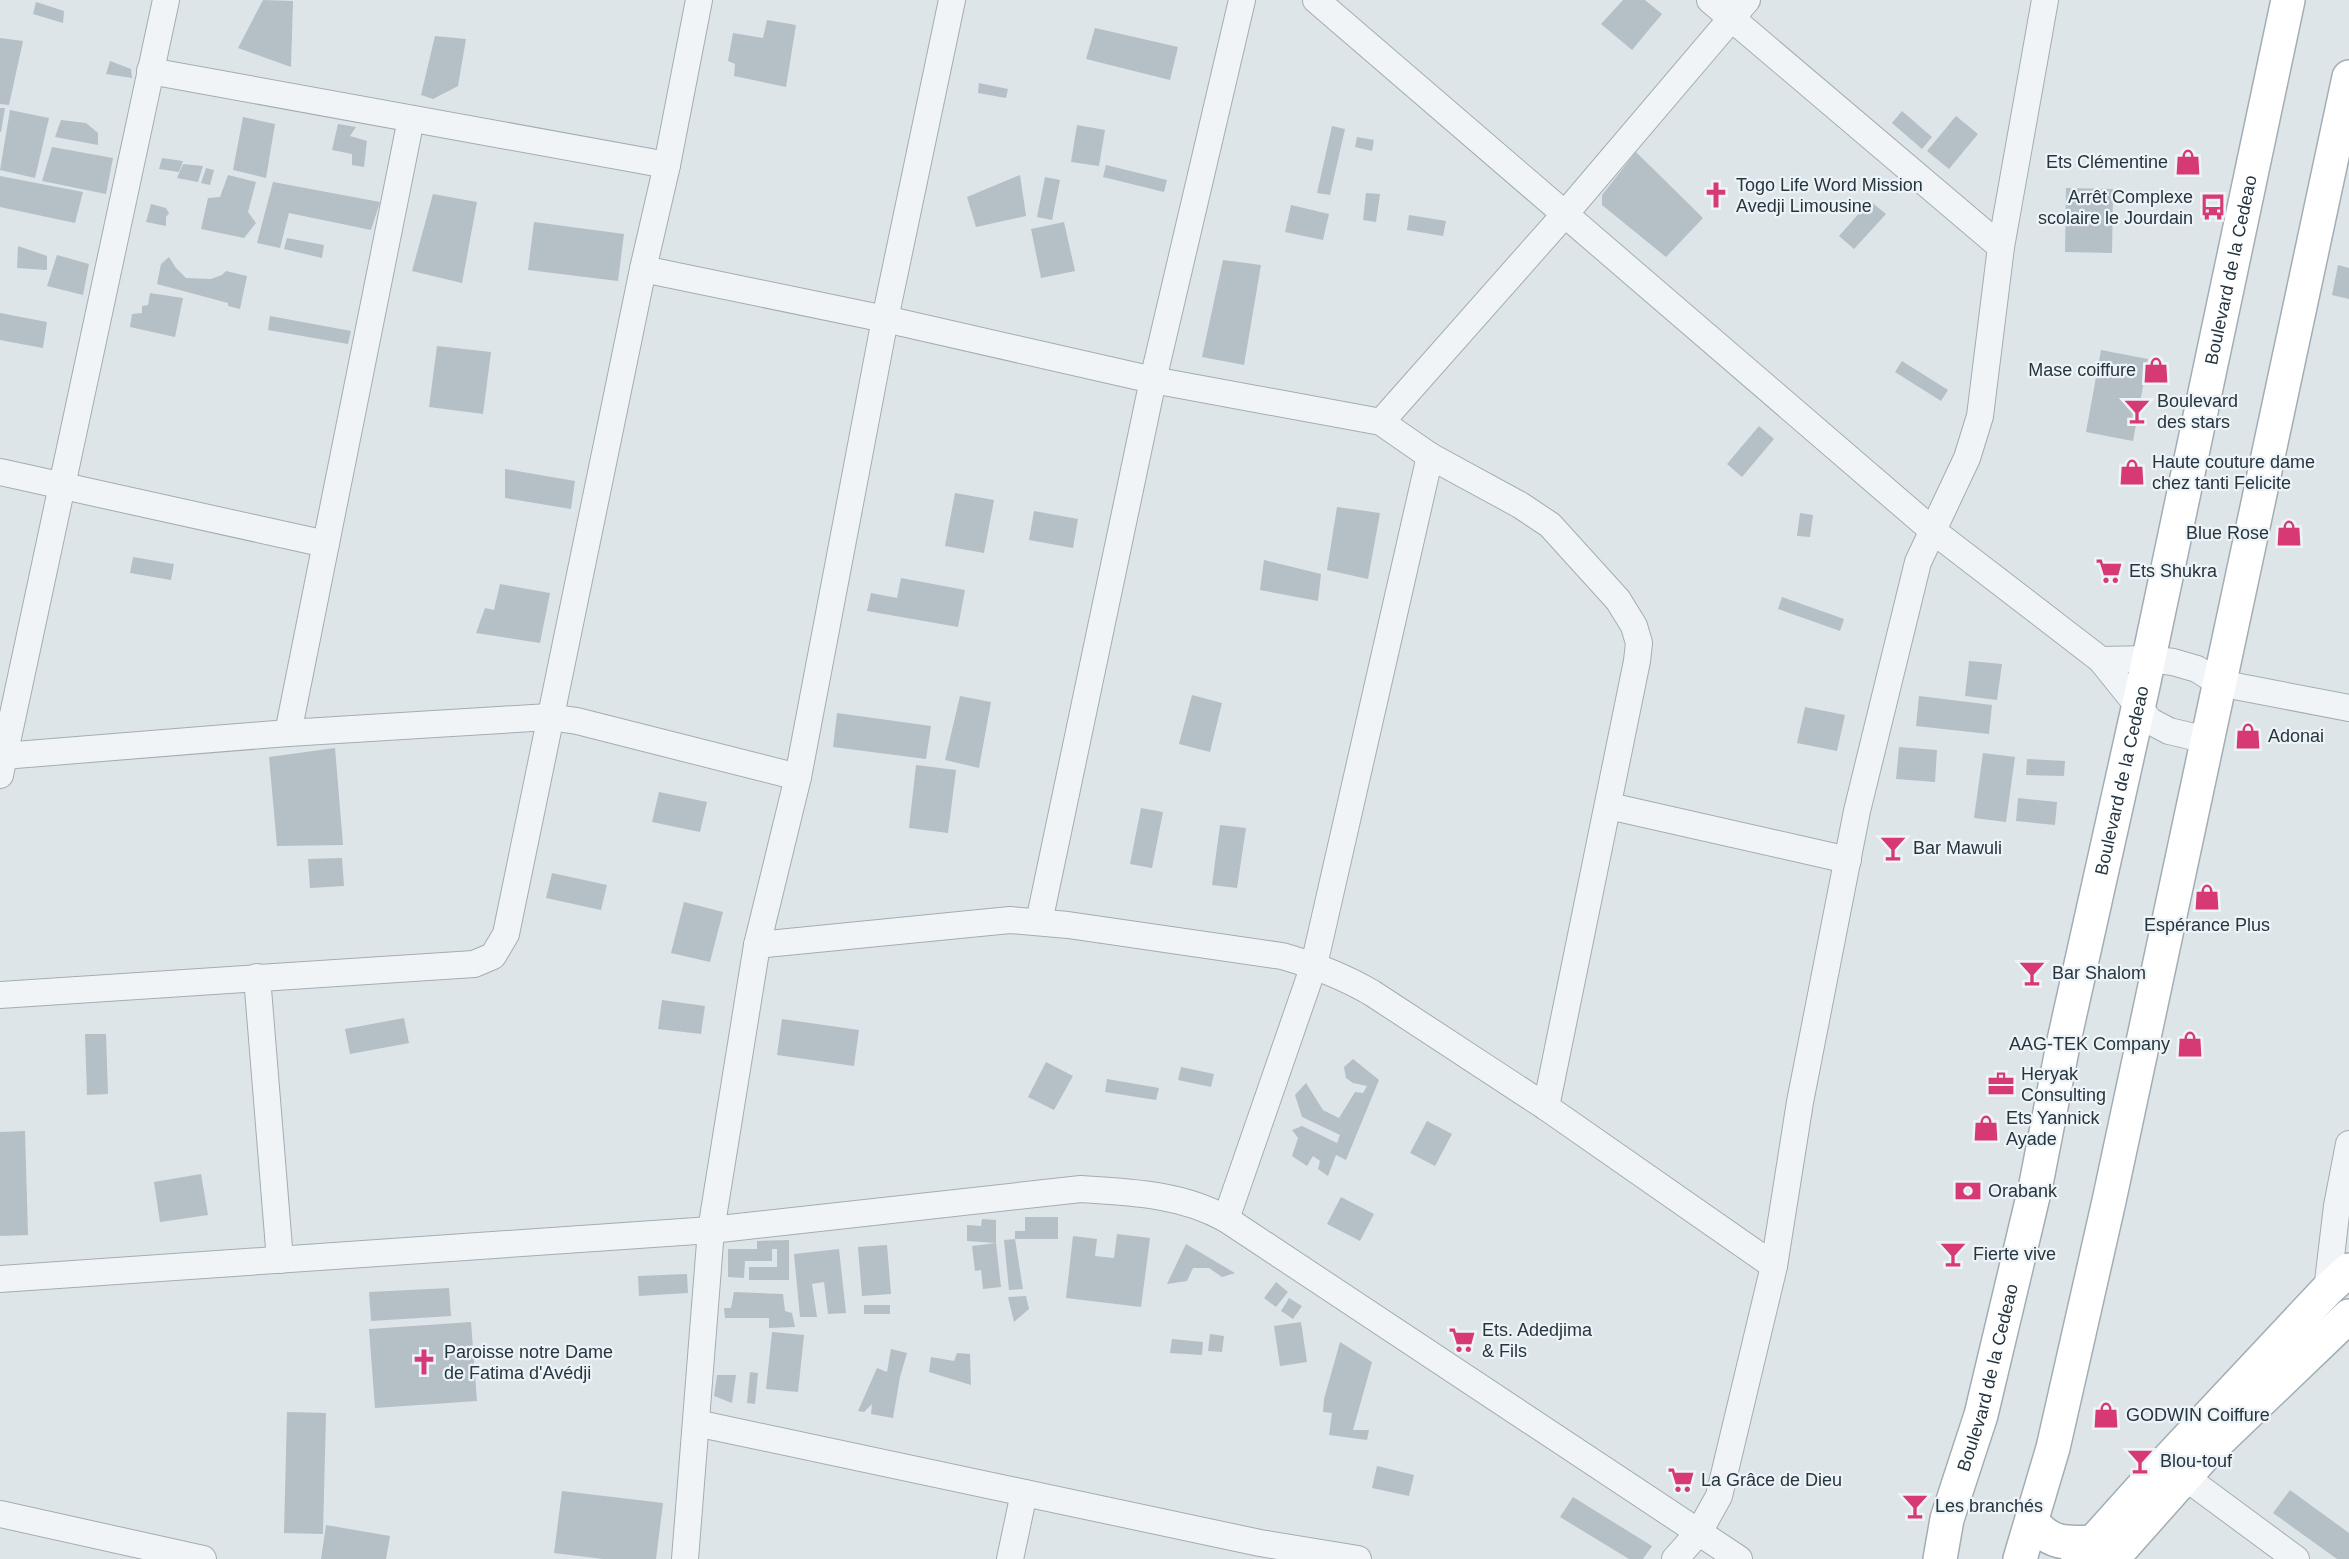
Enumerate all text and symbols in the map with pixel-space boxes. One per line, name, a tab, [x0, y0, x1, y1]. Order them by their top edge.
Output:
shop icon: Ets Clémentine	[2173, 147, 2203, 177]
place label: Ets Clémentine	[2046, 152, 2168, 172]
street label: Boulevard de la Cedeao	[2201, 173, 2261, 367]
place label: Togo Life Word Mission Avedji Limousine	[1736, 175, 1923, 216]
church icon: Togo Life Word Mission Avedji Limousine	[1701, 180, 1731, 210]
place label: Arrêt Complexe scolaire le Jourdain	[2038, 187, 2193, 228]
bus stop icon: Arrêt Complexe scolaire le Jourdain	[2198, 192, 2228, 222]
shop icon: Mase coiffure	[2141, 355, 2171, 385]
place label: Mase coiffure	[2028, 360, 2136, 380]
place label: Boulevard des stars	[2157, 391, 2238, 432]
bar icon: Boulevard des stars	[2122, 396, 2152, 426]
place label: Haute couture dame chez tanti Felicite	[2152, 452, 2315, 493]
shop icon: Haute couture dame chez tanti Felicite	[2117, 457, 2147, 487]
shop icon: Blue Rose	[2274, 518, 2304, 548]
place label: Blue Rose	[2186, 523, 2269, 543]
supermarket icon: Ets Shukra	[2094, 556, 2124, 586]
place label: Ets Shukra	[2129, 561, 2218, 581]
street label: Boulevard de la Cedeao	[2091, 684, 2153, 877]
shop icon: Adonai	[2233, 721, 2263, 751]
place label: Adonai	[2268, 726, 2324, 746]
bar icon: Bar Mawuli	[1878, 833, 1908, 863]
place label: Bar Mawuli	[1913, 838, 2002, 858]
shop icon: Espérance Plus	[2192, 882, 2222, 912]
place label: Espérance Plus	[2144, 915, 2270, 935]
bar icon: Bar Shalom	[2017, 958, 2047, 988]
place label: Bar Shalom	[2052, 963, 2146, 983]
shop icon: AAG-TEK Company	[2175, 1029, 2205, 1059]
place label: AAG-TEK Company	[2009, 1034, 2170, 1054]
place label: Heryak Consulting	[2021, 1064, 2106, 1105]
office icon: Heryak Consulting	[1986, 1069, 2016, 1099]
place label: Ets Yannick Ayade	[2006, 1108, 2100, 1149]
shop icon: Ets Yannick Ayade	[1971, 1113, 2001, 1143]
bank icon: Orabank	[1953, 1176, 1983, 1206]
place label: Orabank	[1988, 1181, 2058, 1201]
bar icon: Fierte vive	[1938, 1239, 1968, 1269]
place label: Fierte vive	[1973, 1244, 2056, 1264]
street label: Boulevard de la Cedeao	[1953, 1282, 2022, 1474]
place label: Ets. Adedjima & Fils	[1482, 1320, 1593, 1361]
supermarket icon: Ets. Adedjima & Fils	[1447, 1325, 1477, 1355]
place label: Paroisse notre Dame de Fatima d'Avédji	[444, 1342, 613, 1383]
church icon: Paroisse notre Dame de Fatima d'Avédji	[409, 1347, 439, 1377]
shop icon: GODWIN Coiffure	[2091, 1400, 2121, 1430]
place label: GODWIN Coiffure	[2126, 1405, 2270, 1425]
bar icon: Blou-touf	[2125, 1446, 2155, 1476]
place label: Blou-touf	[2160, 1451, 2233, 1471]
supermarket icon: La Grâce de Dieu	[1666, 1465, 1696, 1495]
place label: La Grâce de Dieu	[1701, 1470, 1842, 1490]
bar icon: Les branchés	[1900, 1491, 1930, 1521]
place label: Les branchés	[1935, 1496, 2043, 1516]

